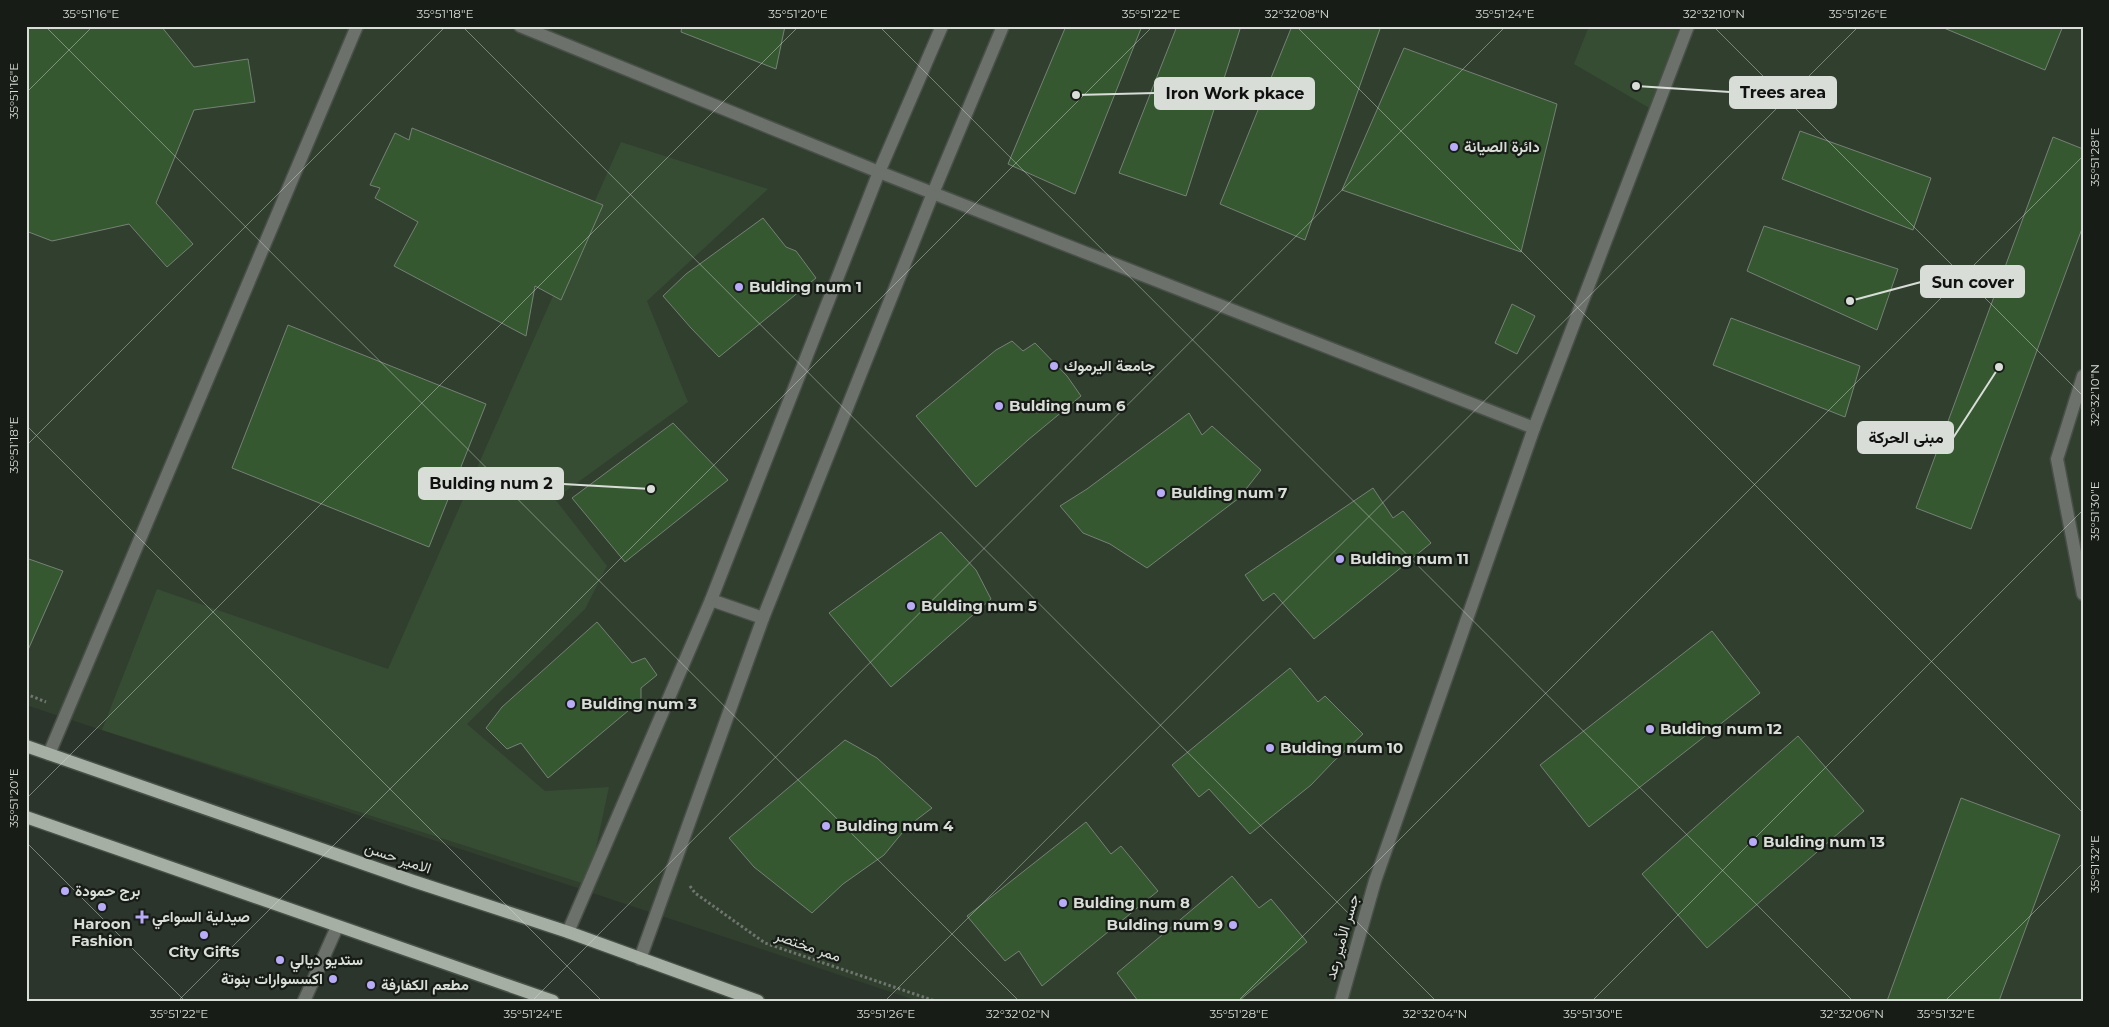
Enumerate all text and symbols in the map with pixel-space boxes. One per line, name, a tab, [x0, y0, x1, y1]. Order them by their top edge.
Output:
text: 35°51'16"E	[63, 6, 119, 21]
text: 35°51'18"E	[416, 6, 474, 21]
text: 35°51'20"E	[768, 6, 828, 21]
text: 35°51'22"E	[1122, 6, 1180, 21]
text: 32°32'08"N	[1265, 6, 1329, 21]
text: 35°51'24"E	[1476, 6, 1534, 21]
text: 32°32'10"N	[1683, 6, 1745, 21]
text: 35°51'26"E	[1829, 6, 1887, 21]
text: 35°51'16"E	[6, 63, 21, 119]
callout: Trees area	[1730, 77, 1836, 108]
callout: Iron Work pkace	[1155, 78, 1314, 109]
text: Trees area	[1740, 83, 1826, 102]
text: Iron Work pkace	[1166, 84, 1304, 103]
text: 35°51'28"E	[2087, 127, 2102, 187]
place label: دائرة الصيانة	[1464, 137, 1540, 156]
marker: دائرة الصيانة	[1448, 141, 1460, 153]
callout: Sun cover	[1921, 266, 2024, 297]
text: Sun cover	[1932, 273, 2014, 292]
place label: Bulding num 1	[749, 277, 862, 296]
marker: Bulding num 1	[733, 281, 745, 293]
place label: جامعة اليرموك	[1064, 356, 1155, 375]
marker: جامعة اليرموك	[1048, 360, 1060, 372]
text: 32°32'10"N	[2087, 364, 2102, 426]
place label: Bulding num 6	[1009, 396, 1126, 415]
marker: Bulding num 6	[993, 400, 1005, 412]
text: 35°51'18"E	[6, 416, 21, 474]
callout: مبنى الحركة	[1858, 422, 1953, 453]
text: مبنى الحركة	[1868, 428, 1944, 448]
callout: Bulding num 2	[419, 468, 563, 499]
text: Bulding num 2	[429, 474, 553, 493]
text: 35°51'30"E	[2087, 481, 2102, 541]
place label: Bulding num 7	[1171, 483, 1287, 502]
marker: Bulding num 7	[1155, 487, 1167, 499]
place label: Bulding num 11	[1350, 549, 1469, 568]
marker: Bulding num 11	[1334, 553, 1346, 565]
place label: Bulding num 5	[921, 596, 1037, 615]
marker: Bulding num 5	[905, 600, 917, 612]
place label: Bulding num 3	[581, 694, 697, 713]
marker: Bulding num 3	[565, 698, 577, 710]
place label: Bulding num 12	[1660, 719, 1782, 738]
marker: Bulding num 12	[1644, 723, 1656, 735]
place label: Bulding num 10	[1280, 738, 1403, 757]
marker: Bulding num 10	[1264, 742, 1276, 754]
text: 35°51'20"E	[6, 768, 21, 828]
place label: Bulding num 4	[836, 816, 954, 835]
marker: Bulding num 4	[820, 820, 832, 832]
place label: Bulding num 13	[1763, 832, 1885, 851]
text: 35°51'32"E	[2087, 835, 2102, 893]
marker: Bulding num 13	[1747, 836, 1759, 848]
street label: الامير حسن	[362, 837, 434, 879]
place label: برج حمودة	[75, 881, 140, 901]
marker: برج حمودة	[59, 885, 71, 897]
street label: جسر الأمير رعد	[1320, 892, 1363, 982]
place label: Bulding num 8	[1073, 893, 1190, 912]
marker: Bulding num 8	[1057, 897, 1069, 909]
marker: Haroon Fashion	[96, 901, 108, 913]
place label: صيدلية السواعي	[152, 907, 250, 930]
marker: صيدلية السواعي	[136, 911, 148, 923]
place label: Haroon Fashion	[71, 914, 133, 950]
place label: Bulding num 9	[1106, 915, 1223, 934]
marker: Bulding num 9	[1227, 919, 1239, 931]
street label: ممر مختصر	[772, 925, 844, 966]
marker: City Gifts	[198, 929, 210, 941]
place label: City Gifts	[168, 942, 240, 961]
place label: ستديو ديالي	[290, 950, 363, 973]
marker: ستديو ديالي	[274, 954, 286, 966]
place label: اكسسوارات بنوتة	[221, 969, 323, 988]
marker: اكسسوارات بنوتة	[327, 973, 339, 985]
place label: مطعم الكفارفة	[381, 975, 469, 995]
marker: مطعم الكفارفة	[365, 979, 377, 991]
text: 35°51'22"E	[150, 1006, 208, 1021]
text: 35°51'24"E	[504, 1006, 562, 1021]
text: 35°51'26"E	[857, 1006, 915, 1021]
text: 32°32'02"N	[986, 1006, 1050, 1021]
text: 35°51'28"E	[1209, 1006, 1269, 1021]
text: 32°32'04"N	[1403, 1006, 1467, 1021]
text: 35°51'30"E	[1563, 1006, 1623, 1021]
text: 32°32'06"N	[1820, 1006, 1884, 1021]
text: 35°51'32"E	[1917, 1006, 1975, 1021]

